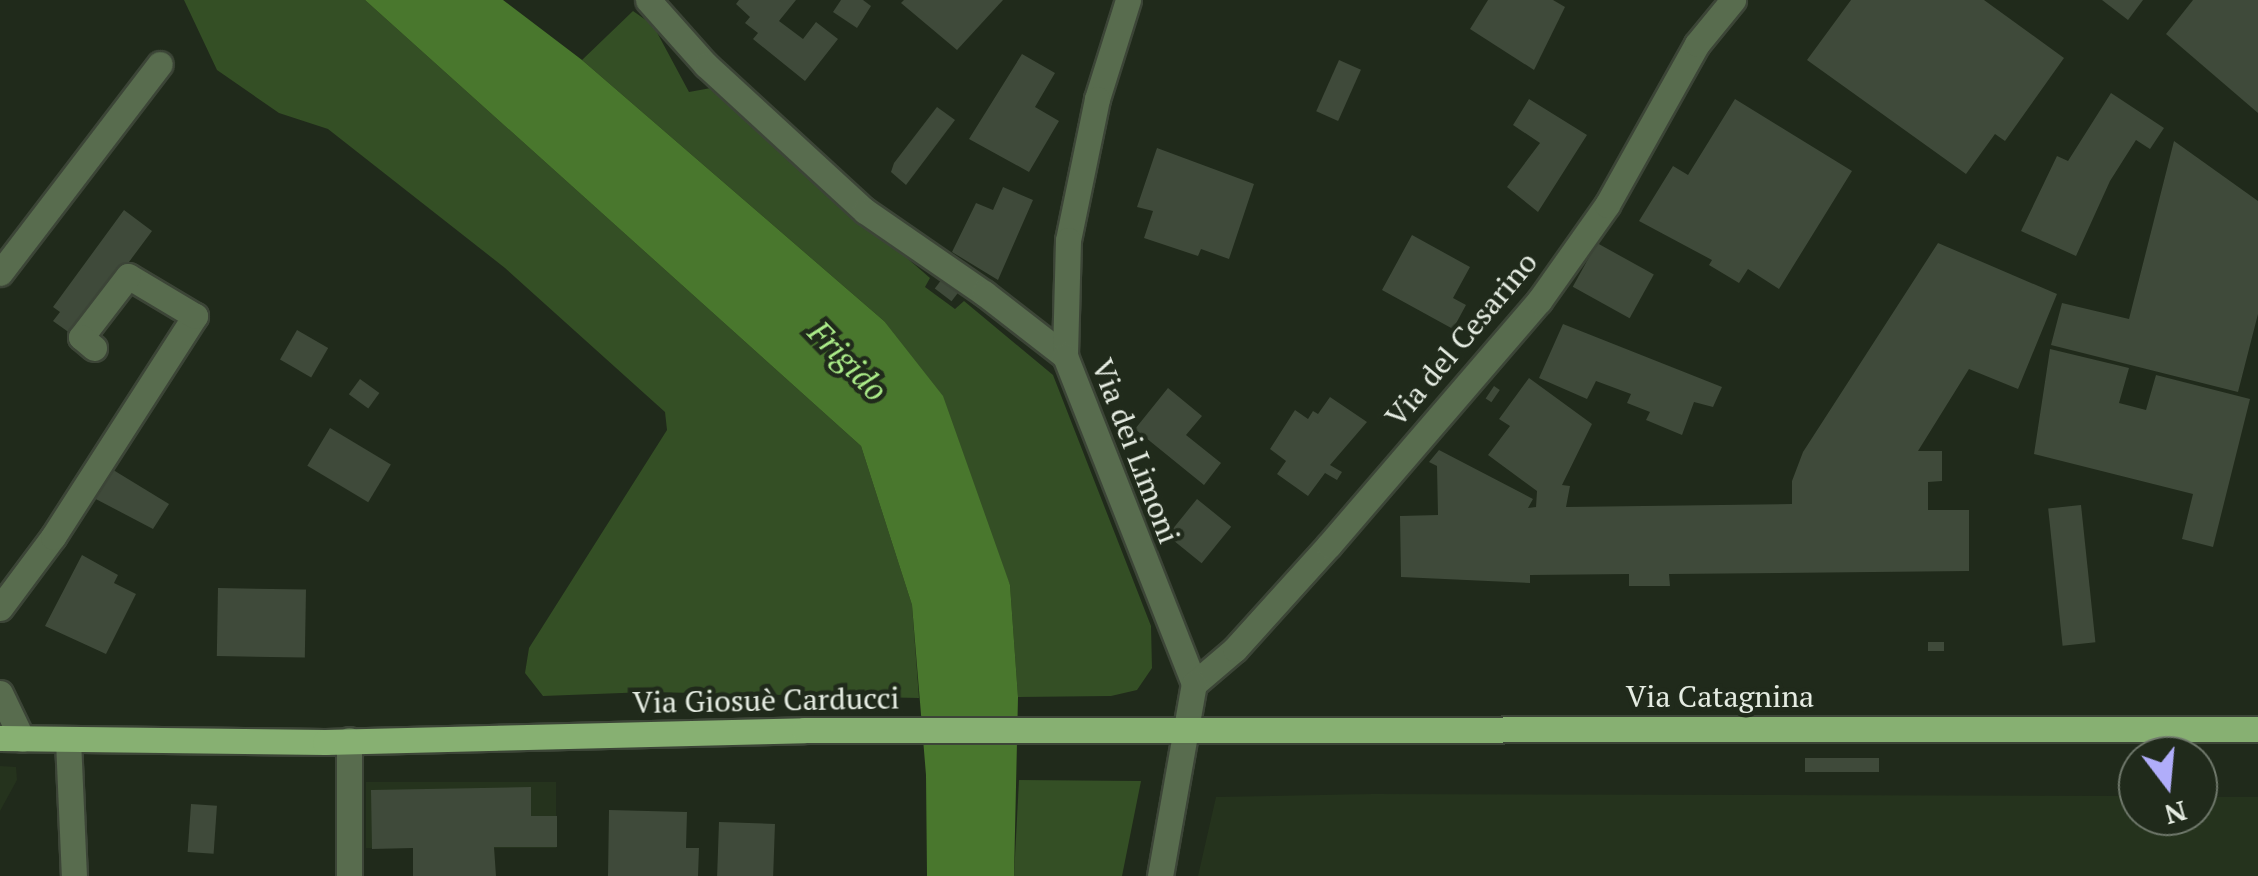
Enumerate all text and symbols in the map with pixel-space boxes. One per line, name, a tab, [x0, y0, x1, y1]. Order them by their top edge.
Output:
street label: Via del Cesarino	[1378, 244, 1544, 434]
water label: Frigido	[801, 313, 895, 409]
street label: Via dei Limoni	[1084, 354, 1188, 548]
street label: Via Catagnina	[1626, 678, 1814, 714]
street label: Via Giosuè Carducci	[632, 680, 900, 720]
north arrow	[2118, 736, 2218, 836]
text: N	[2161, 793, 2191, 834]

